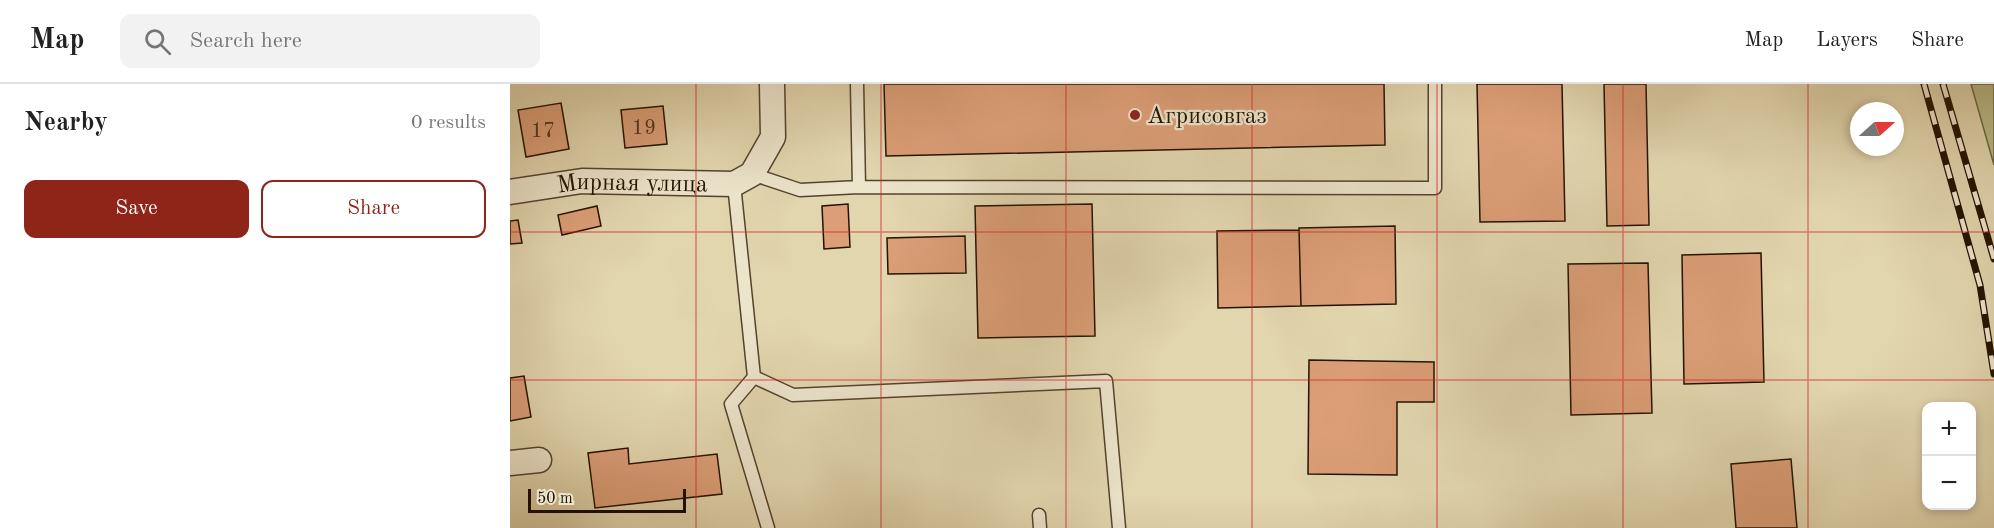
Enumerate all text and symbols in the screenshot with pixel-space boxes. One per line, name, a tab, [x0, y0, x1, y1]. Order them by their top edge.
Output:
search box	[120, 14, 540, 68]
icon: search	[141, 25, 174, 58]
text: Map	[30, 27, 84, 55]
text: Search here	[189, 30, 302, 52]
text: Map	[1744, 30, 1783, 51]
text: Layers	[1816, 30, 1878, 51]
text: Share	[1911, 30, 1964, 51]
north arrow	[1850, 102, 1904, 156]
place label: Агрисовгаз	[1147, 105, 1267, 129]
marker: Агрисовгаз	[1128, 108, 1142, 122]
text: Nearby	[24, 110, 108, 136]
text: 0 results	[411, 113, 486, 133]
house number: 19	[632, 118, 656, 139]
house number: 17	[531, 121, 555, 142]
street label: Мирная улица	[555, 171, 708, 199]
button: Save	[24, 180, 249, 238]
button: Share	[261, 180, 486, 238]
map controls	[1922, 402, 1976, 510]
button: +	[1922, 402, 1976, 456]
button: −	[1922, 456, 1976, 510]
scale bar	[528, 486, 686, 514]
text: 50 m	[537, 491, 573, 507]

